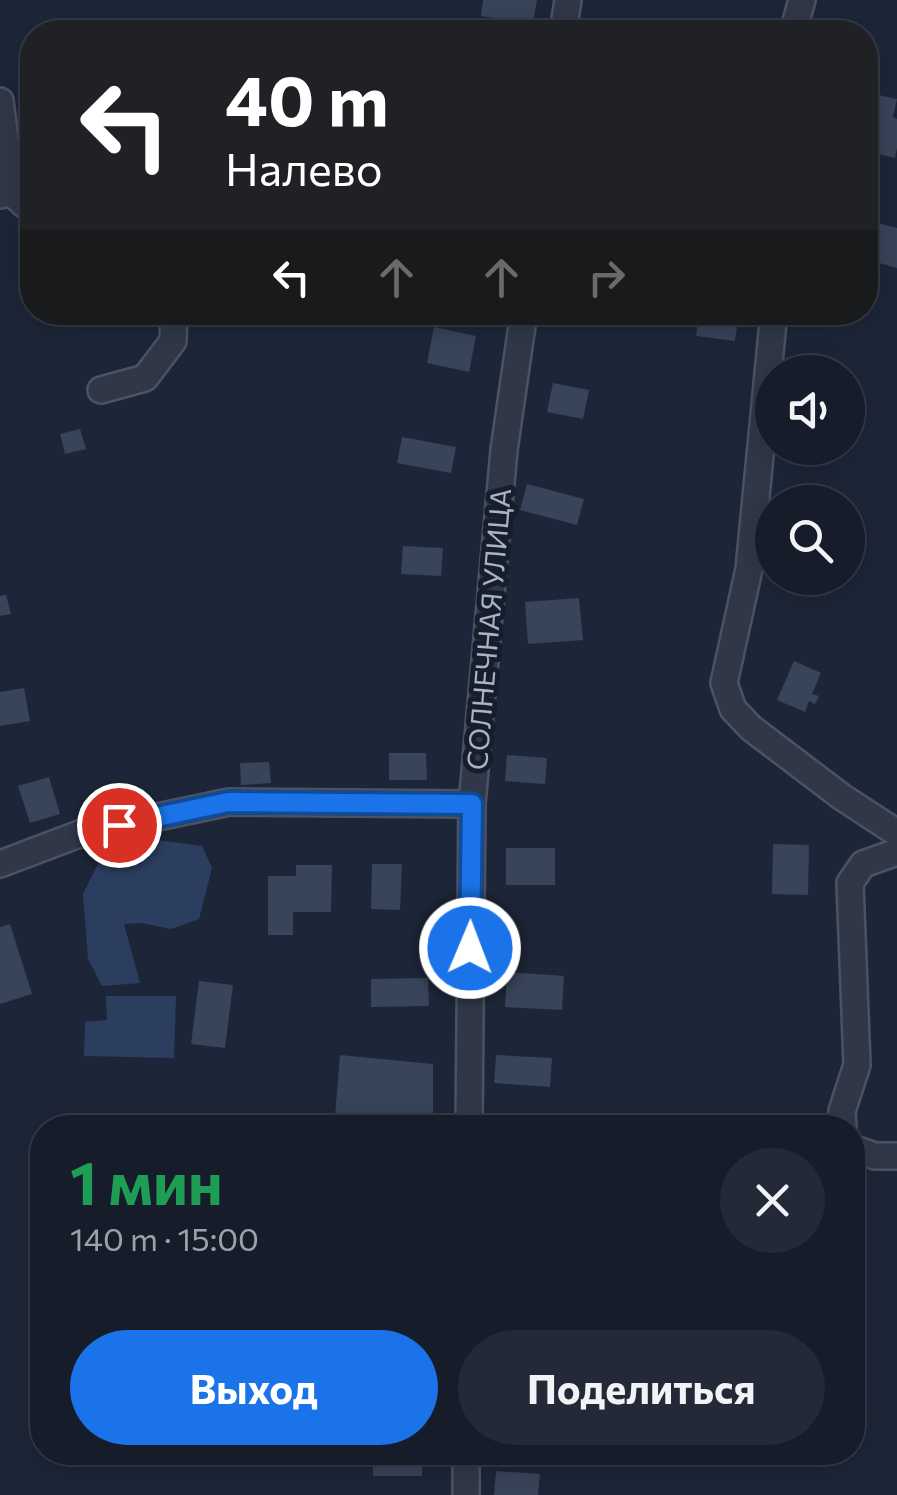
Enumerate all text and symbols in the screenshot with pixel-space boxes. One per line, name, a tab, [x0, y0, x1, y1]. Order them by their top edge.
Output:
text: 40 m	[225, 55, 389, 140]
icon: left	[60, 60, 190, 190]
text: Налево	[225, 140, 383, 195]
icon: left	[264, 250, 319, 305]
icon: ahead	[369, 250, 424, 305]
icon: ahead	[474, 250, 529, 305]
icon: right	[579, 250, 634, 305]
map controls	[755, 355, 865, 595]
button: sound	[755, 355, 865, 465]
button: search	[755, 485, 865, 595]
street label: СОЛНЕЧНАЯ УЛИЦА	[459, 487, 517, 771]
pin	[77, 783, 162, 868]
icon: arrive	[92, 798, 147, 853]
position arrow	[418, 896, 522, 1000]
text: 1 мин	[70, 1144, 223, 1217]
button: close	[720, 1148, 825, 1253]
text: 140 m · 15:00	[70, 1218, 259, 1258]
button: Выход	[70, 1330, 438, 1445]
button: Поделиться	[458, 1330, 825, 1445]

